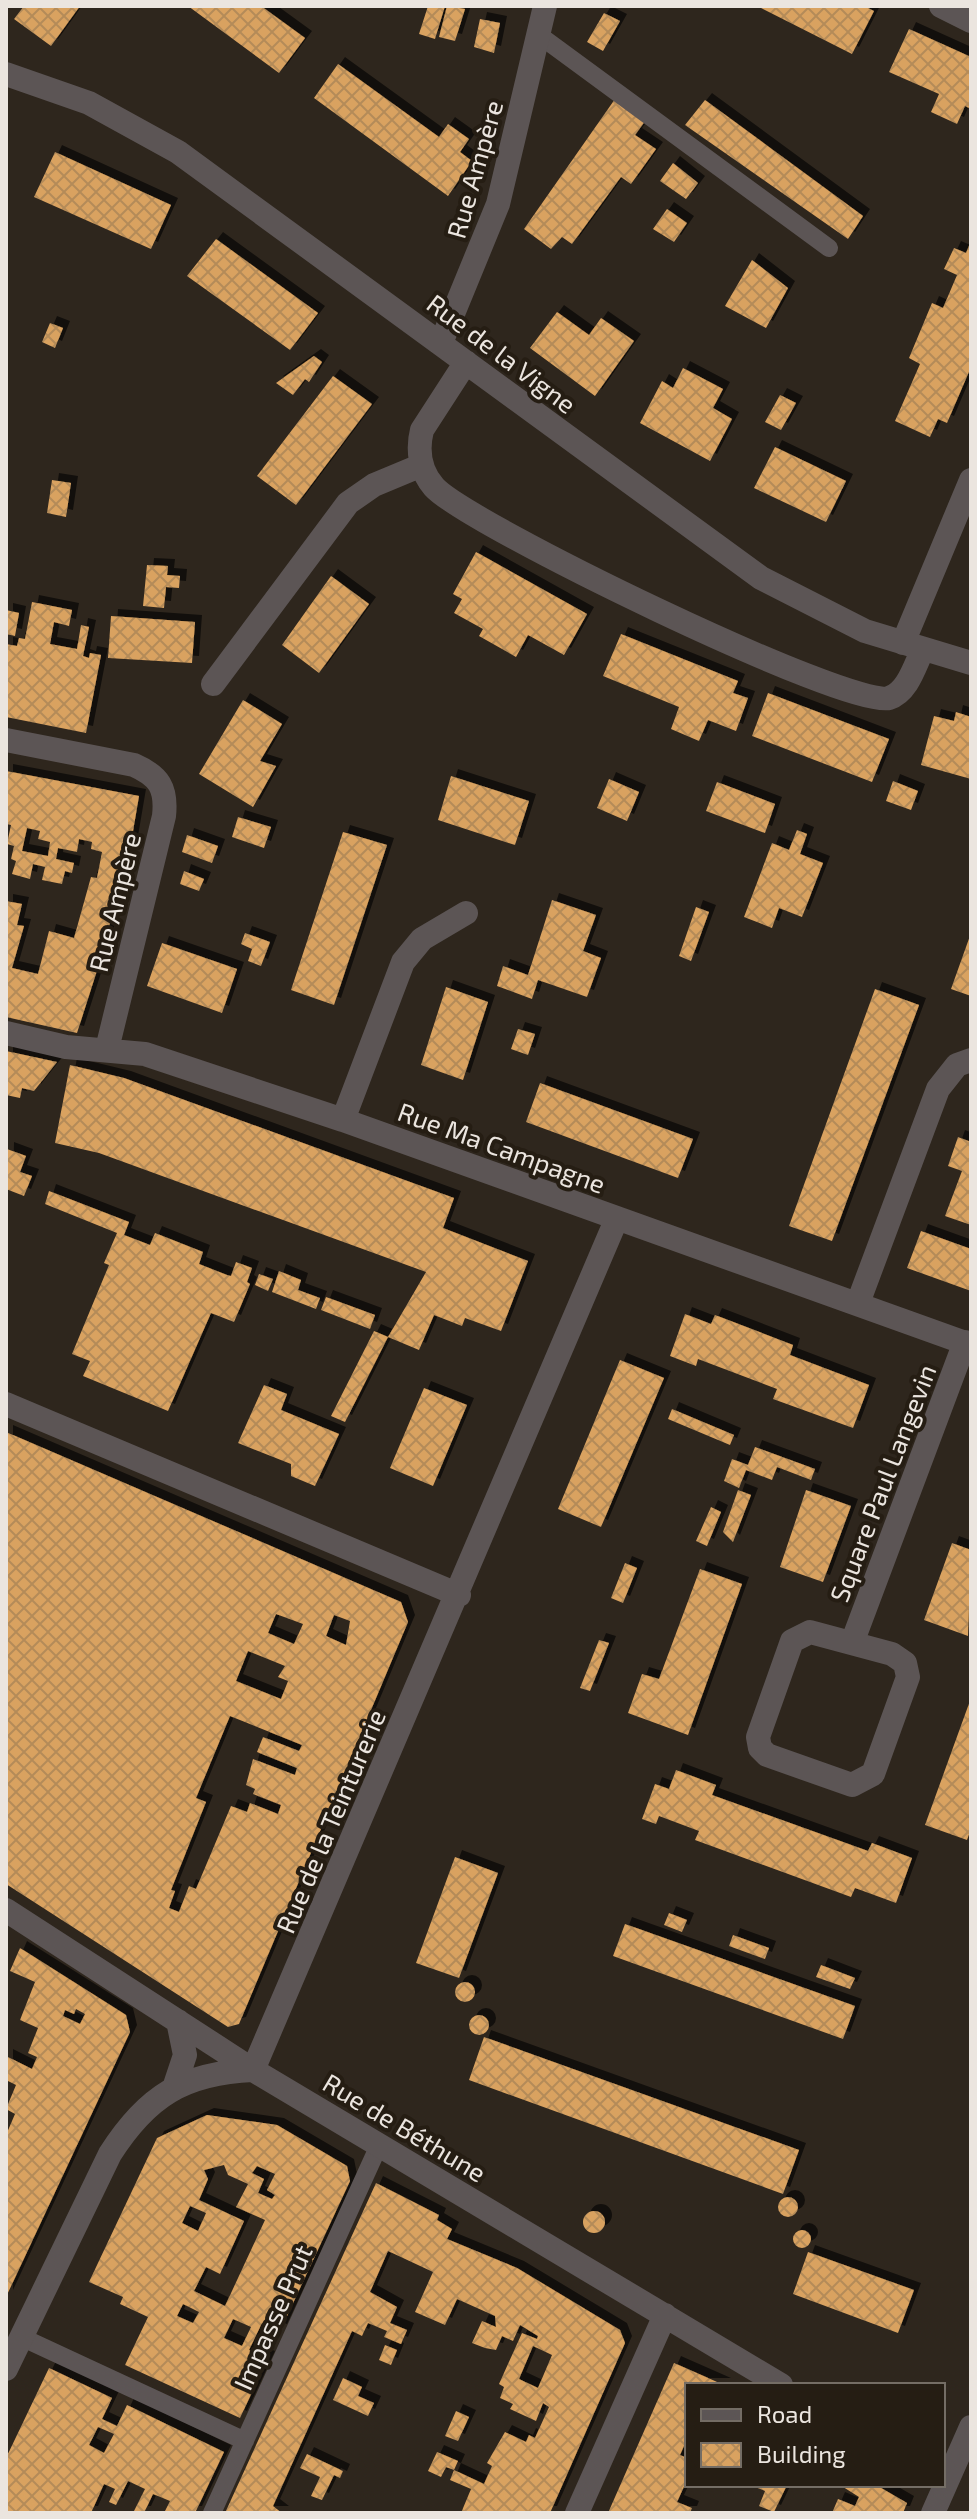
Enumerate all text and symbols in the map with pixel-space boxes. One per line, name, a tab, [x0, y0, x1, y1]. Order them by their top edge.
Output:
street label: Rue Ampère	[440, 96, 508, 242]
street label: Rue de la Vigne	[421, 287, 583, 419]
street label: Rue Ampère	[82, 829, 146, 975]
street label: Rue Ma Campagne	[394, 1095, 610, 1199]
street label: Square Paul Langevin	[822, 1360, 942, 1606]
street label: Rue de la Teinturerie	[269, 1705, 391, 1937]
street label: Rue de Béthune	[318, 2066, 492, 2188]
street label: Impasse Prut	[226, 2240, 318, 2394]
legend	[685, 2383, 945, 2487]
text: Road	[757, 2399, 812, 2428]
text: Building	[757, 2439, 846, 2468]

